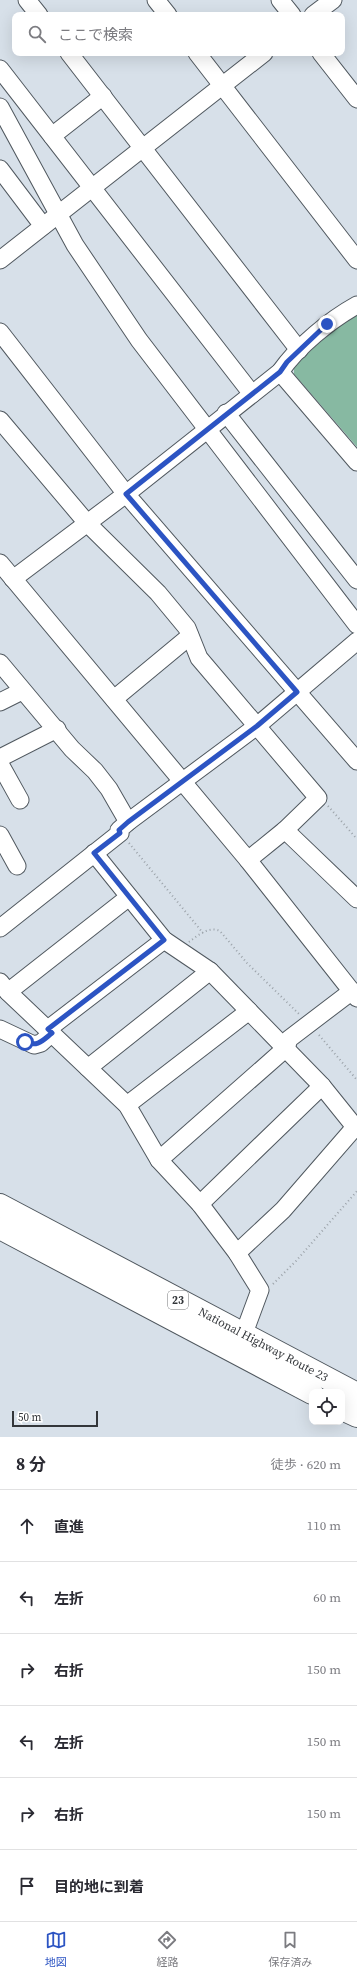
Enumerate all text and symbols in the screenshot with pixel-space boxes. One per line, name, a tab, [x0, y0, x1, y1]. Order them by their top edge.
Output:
search box	[12, 12, 345, 56]
icon: search	[26, 23, 48, 45]
text: ここで検索	[58, 24, 133, 45]
route end	[318, 315, 336, 333]
route start	[16, 1033, 34, 1051]
road number: 23	[168, 1291, 188, 1309]
street label: National Highway Route 23	[196, 1304, 331, 1385]
map controls	[309, 1389, 345, 1425]
button: locate	[309, 1389, 345, 1425]
scale bar	[12, 1409, 98, 1428]
text: 50 m	[18, 1410, 41, 1425]
text: 8 分	[16, 1452, 46, 1476]
text: 徒歩 · 620 m	[271, 1456, 341, 1473]
icon: ahead	[16, 1515, 38, 1537]
text: 直進	[54, 1516, 84, 1537]
text: 110 m	[307, 1517, 341, 1534]
icon: left	[16, 1587, 38, 1609]
text: 左折	[54, 1588, 84, 1609]
text: 60 m	[313, 1589, 341, 1606]
icon: right	[16, 1659, 38, 1681]
text: 右折	[54, 1660, 84, 1681]
text: 150 m	[307, 1661, 341, 1678]
icon: left	[16, 1731, 38, 1753]
text: 左折	[54, 1732, 84, 1753]
text: 150 m	[307, 1733, 341, 1750]
icon: right	[16, 1803, 38, 1825]
text: 右折	[54, 1804, 84, 1825]
text: 150 m	[307, 1805, 341, 1822]
icon: arrive	[16, 1875, 38, 1897]
text: 目的地に到着	[54, 1876, 144, 1897]
tab: 地図	[45, 1929, 67, 1970]
tab: 経路	[156, 1929, 178, 1970]
tab: 保存済み	[268, 1929, 312, 1970]

